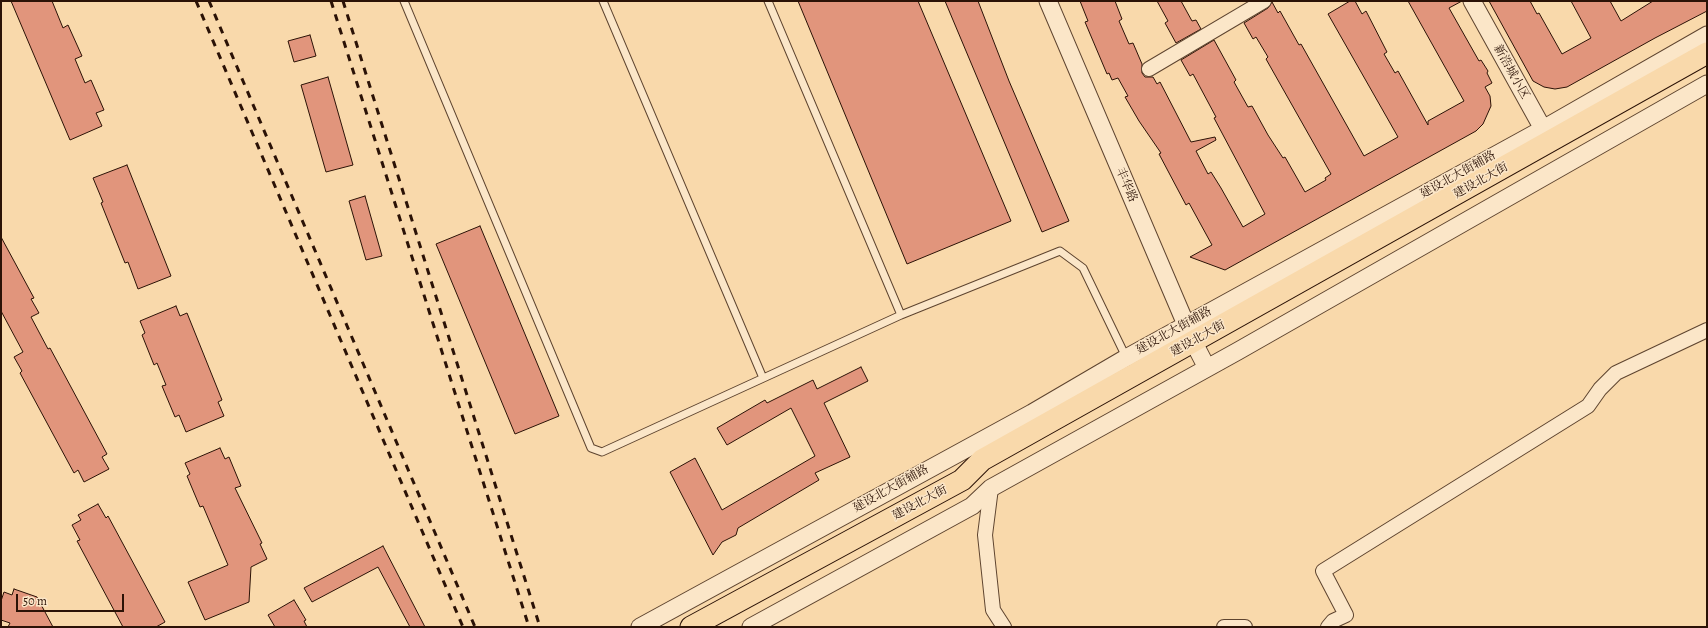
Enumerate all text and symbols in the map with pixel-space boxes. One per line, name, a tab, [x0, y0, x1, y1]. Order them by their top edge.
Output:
street label: 新浩城小区	[1490, 42, 1532, 102]
street label: 建设北大街辅路	[1418, 148, 1498, 202]
street label: 建设北大街	[1451, 160, 1511, 202]
street label: 丰华路	[1112, 166, 1140, 204]
street label: 建设北大街辅路	[1134, 304, 1214, 358]
street label: 建设北大街	[1168, 318, 1228, 360]
street label: 建设北大街辅路	[851, 462, 931, 516]
street label: 建设北大街	[890, 483, 950, 523]
scale bar	[18, 586, 126, 612]
text: 50 m	[23, 593, 47, 609]

